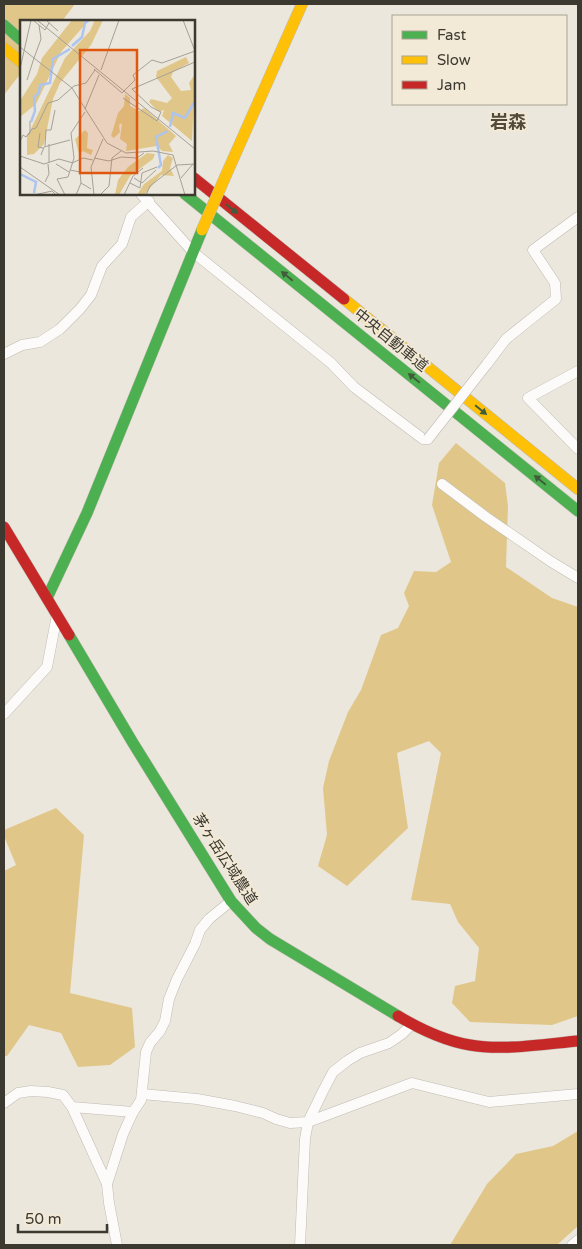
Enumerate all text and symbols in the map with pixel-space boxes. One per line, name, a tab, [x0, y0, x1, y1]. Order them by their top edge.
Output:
legend	[392, 15, 567, 105]
inset map	[20, 20, 195, 195]
text: Fast	[437, 26, 467, 44]
text: Slow	[437, 51, 471, 69]
text: Jam	[437, 76, 466, 94]
district label: 岩森	[490, 111, 526, 133]
one-way arrow	[225, 203, 238, 214]
one-way arrow	[281, 271, 294, 282]
street label: 中央自動車道	[350, 305, 432, 375]
one-way arrow	[407, 373, 421, 383]
one-way arrow	[474, 404, 487, 415]
one-way arrow	[534, 475, 547, 486]
street label: 茅ヶ岳広域農道	[189, 810, 261, 908]
scale bar	[18, 1202, 106, 1234]
text: 50 m	[25, 1210, 62, 1228]

